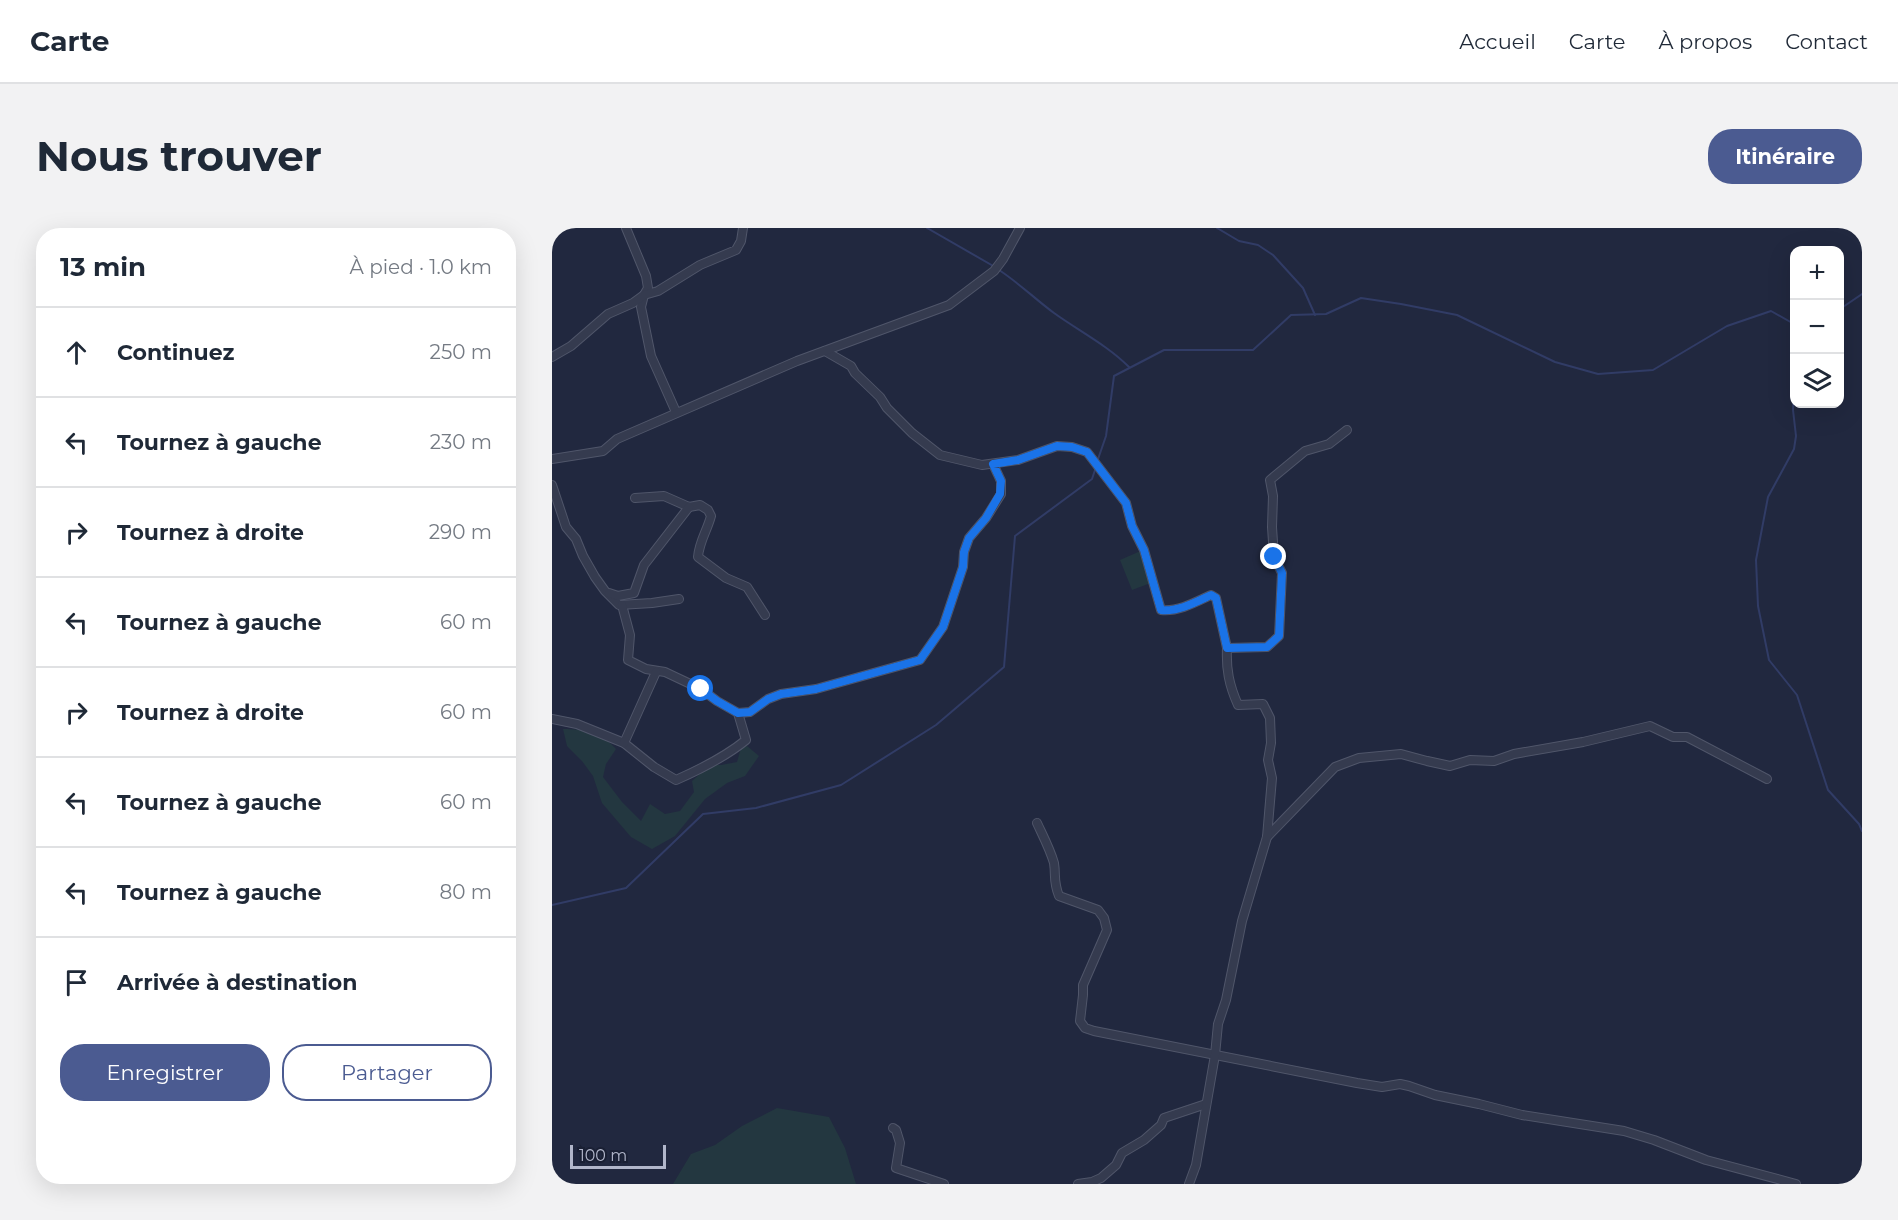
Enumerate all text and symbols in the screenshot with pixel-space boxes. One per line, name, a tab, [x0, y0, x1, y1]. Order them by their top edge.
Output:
text: Carte	[30, 24, 109, 58]
text: Accueil	[1459, 29, 1536, 54]
text: Carte	[1569, 29, 1625, 54]
text: À propos	[1658, 29, 1752, 54]
text: Contact	[1785, 29, 1868, 54]
button: Itinéraire	[1708, 129, 1862, 184]
text: Nous trouver	[36, 130, 322, 182]
map controls	[1790, 246, 1844, 408]
button: +	[1790, 246, 1844, 300]
text: 13 min	[60, 251, 146, 283]
text: À pied · 1.0 km	[350, 255, 492, 279]
button: −	[1790, 300, 1844, 354]
icon: ahead	[60, 336, 93, 369]
text: Continuez	[117, 339, 234, 366]
text: 250 m	[430, 340, 492, 364]
button: layers	[1790, 354, 1844, 408]
icon: left	[60, 426, 93, 459]
text: Tournez à gauche	[117, 429, 322, 456]
text: 230 m	[430, 430, 492, 454]
icon: right	[60, 516, 93, 549]
text: Tournez à droite	[117, 519, 304, 546]
text: 290 m	[429, 520, 492, 544]
route end	[1260, 543, 1286, 569]
icon: left	[60, 606, 93, 639]
text: Tournez à gauche	[117, 609, 322, 636]
text: 60 m	[440, 610, 492, 634]
route start	[687, 675, 713, 701]
icon: right	[60, 696, 93, 729]
text: Tournez à droite	[117, 699, 304, 726]
text: 60 m	[440, 700, 492, 724]
icon: left	[60, 786, 93, 819]
text: Tournez à gauche	[117, 789, 322, 816]
text: 60 m	[440, 790, 492, 814]
icon: left	[60, 876, 93, 909]
text: Tournez à gauche	[117, 879, 322, 906]
text: 80 m	[440, 880, 492, 904]
icon: arrive	[60, 966, 93, 999]
text: Arrivée à destination	[117, 969, 357, 996]
button: Enregistrer	[60, 1044, 270, 1101]
button: Partager	[282, 1044, 492, 1101]
scale bar	[570, 1142, 666, 1170]
text: 100 m	[579, 1146, 627, 1165]

